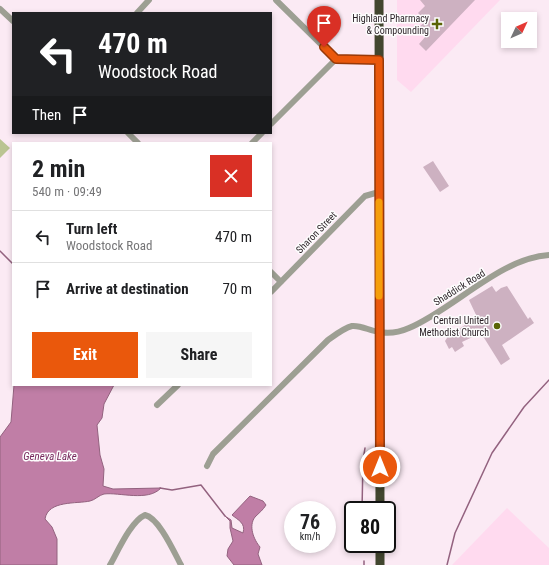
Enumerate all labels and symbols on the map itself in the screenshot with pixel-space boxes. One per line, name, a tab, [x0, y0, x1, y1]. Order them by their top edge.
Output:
pin	[307, 6, 341, 47]
north arrow	[501, 12, 537, 48]
place label: Highland Pharmacy & Compounding	[352, 13, 429, 36]
marker: Highland Pharmacy & Compounding	[432, 19, 442, 29]
street label: Sharon Street	[294, 209, 339, 255]
street label: Shaddick Road	[432, 267, 487, 308]
place label: Central United Methodist Church	[419, 315, 489, 338]
marker: Central United Methodist Church	[492, 321, 502, 331]
position arrow	[359, 446, 401, 488]
water label: Geneva Lake	[23, 450, 77, 463]
speed limit sign: 80	[344, 501, 396, 553]

